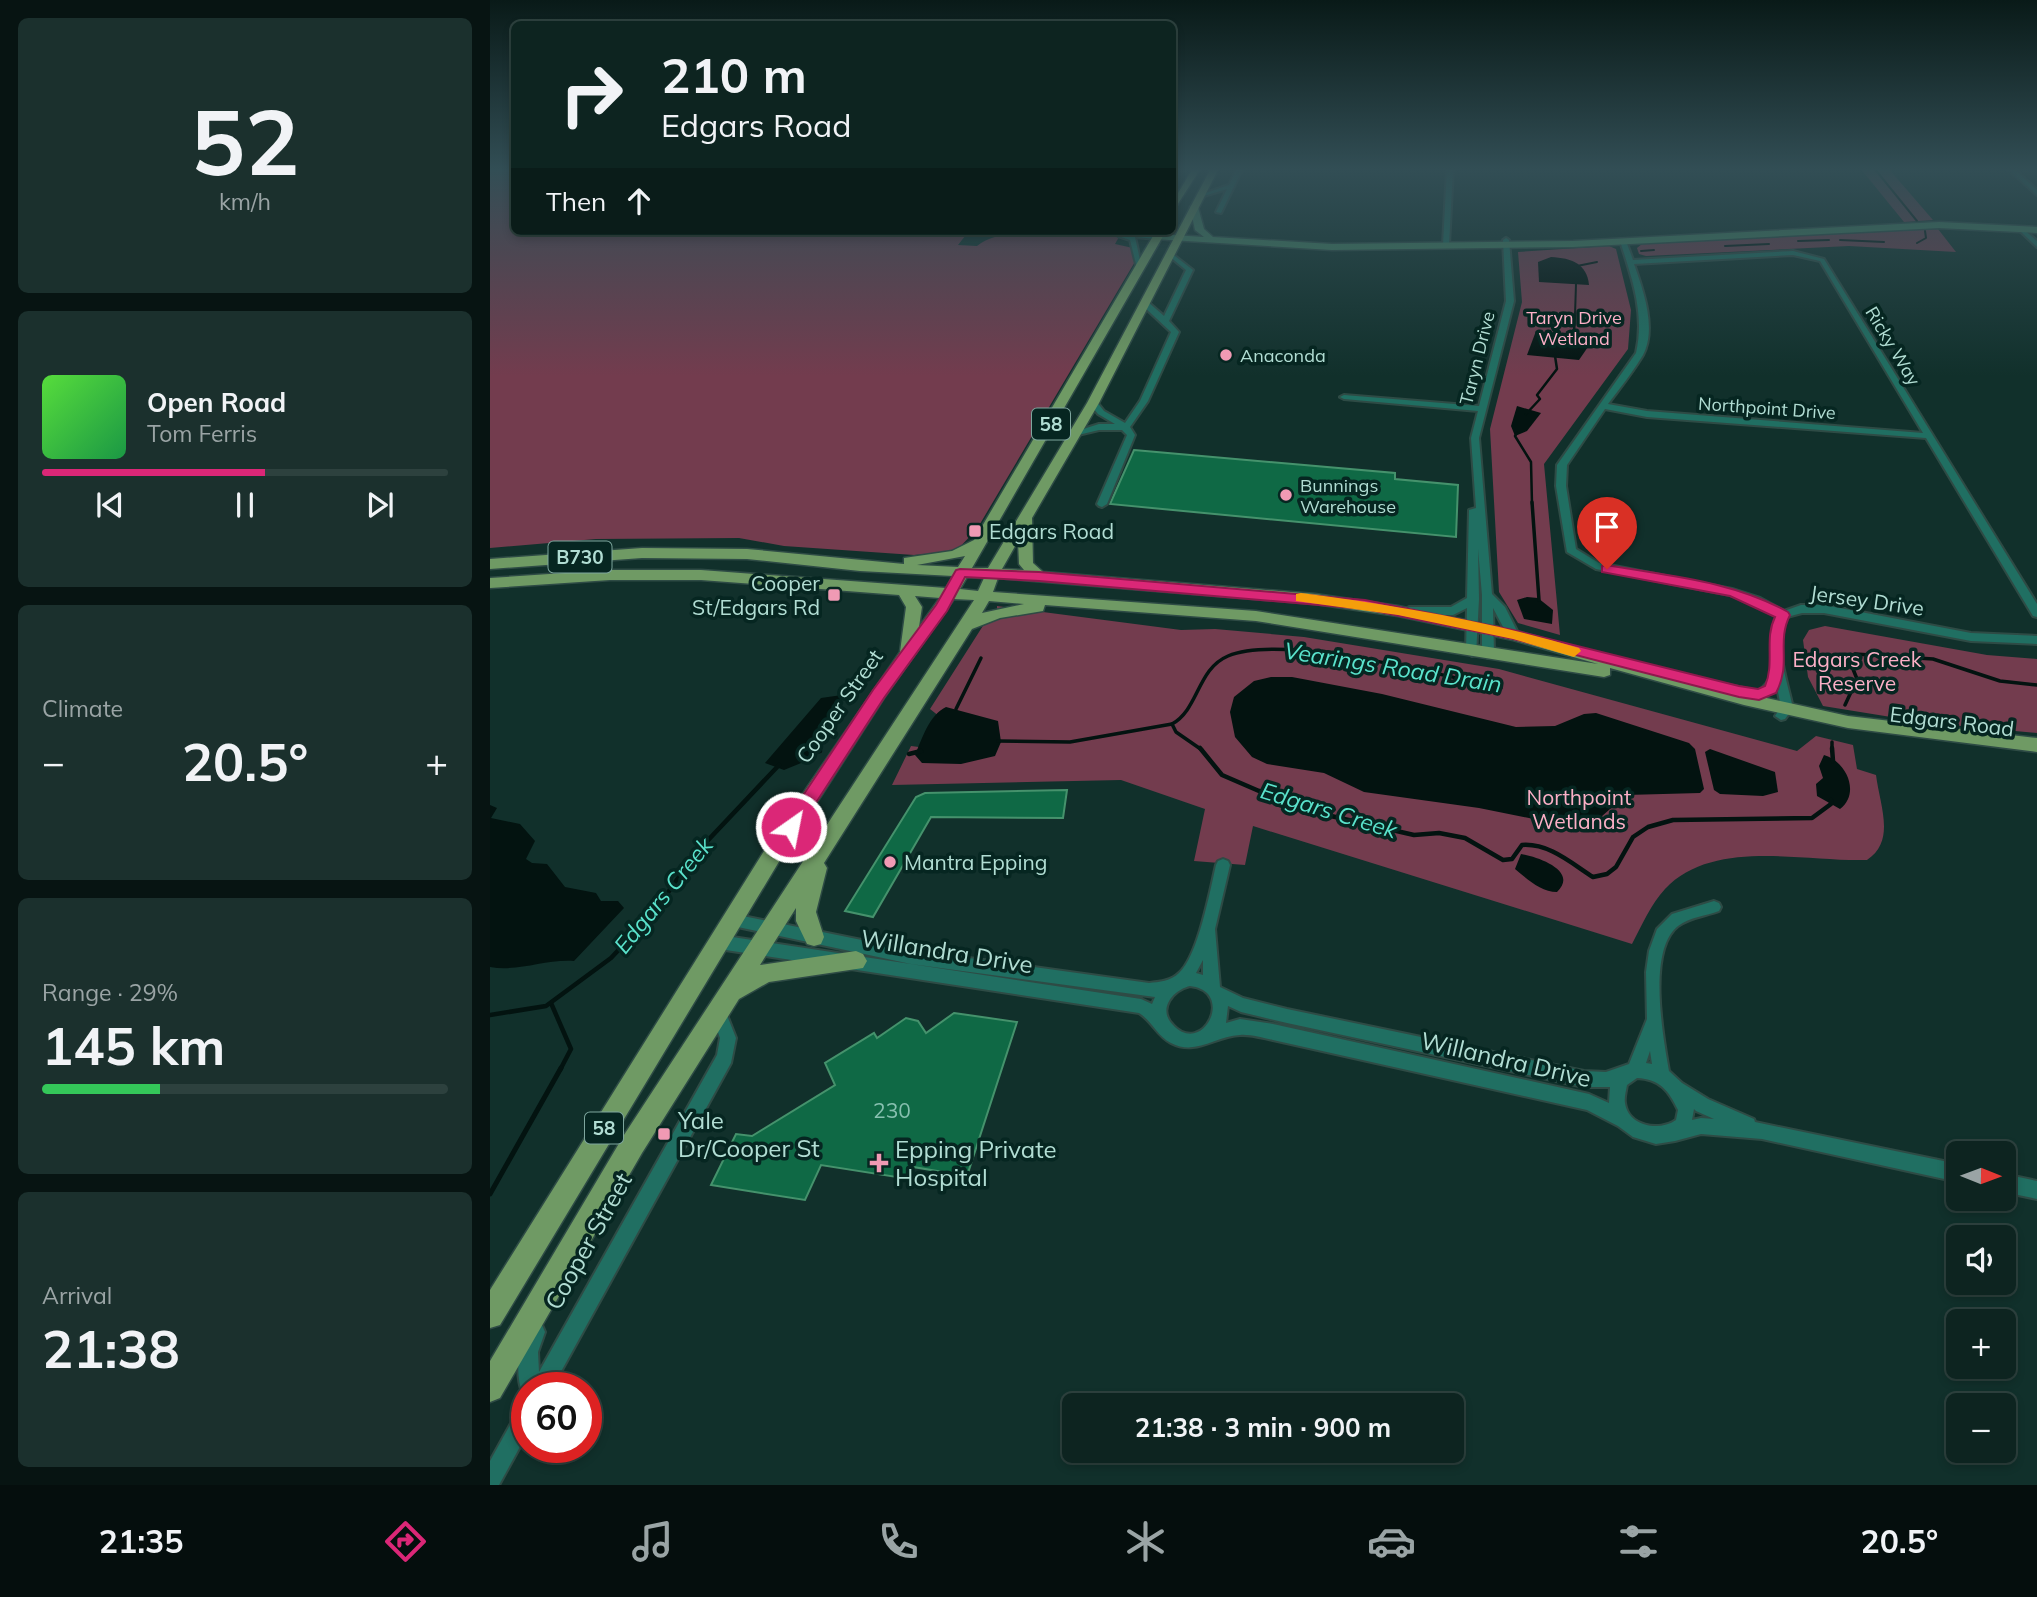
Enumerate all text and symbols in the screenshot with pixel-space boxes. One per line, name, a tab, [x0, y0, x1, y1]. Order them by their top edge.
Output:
text: 210 m	[661, 44, 807, 105]
icon: right	[546, 49, 637, 140]
text: 52	[190, 84, 300, 198]
text: Edgars Road	[661, 105, 852, 145]
icon: ahead	[620, 182, 658, 220]
text: Then	[546, 185, 606, 218]
text: km/h	[219, 187, 271, 216]
street label: Ricky Way	[1860, 302, 1926, 390]
park label: Taryn Drive Wetland	[1526, 306, 1622, 350]
street label: Taryn Drive	[1454, 309, 1500, 407]
place label: Anaconda	[1240, 344, 1326, 367]
marker: Anaconda	[1218, 347, 1234, 363]
text: Open Road	[147, 386, 286, 419]
street label: Northpoint Drive	[1697, 392, 1837, 424]
road number: 58	[1032, 408, 1070, 440]
text: Tom Ferris	[147, 419, 257, 448]
place label: Bunnings Warehouse	[1300, 474, 1396, 518]
icon: previous	[91, 486, 129, 524]
icon: pause	[226, 486, 264, 524]
icon: next	[361, 486, 399, 524]
marker: Bunnings Warehouse	[1278, 487, 1294, 503]
pin	[1577, 497, 1637, 569]
icon: arrive	[1588, 508, 1626, 546]
place label: Edgars Road	[989, 518, 1114, 544]
marker: Edgars Road	[967, 523, 983, 539]
road number: B730	[548, 542, 612, 572]
place label: Cooper St/Edgars Rd	[692, 570, 820, 620]
street label: Jersey Drive	[1808, 579, 1926, 621]
marker: Cooper St/Edgars Rd	[826, 587, 842, 603]
water label: Vearings Road Drain	[1282, 635, 1504, 699]
street label: Cooper Street	[790, 644, 888, 768]
park label: Edgars Creek Reserve	[1792, 646, 1922, 696]
text: Climate	[42, 694, 123, 723]
street label: Edgars Road	[1888, 700, 2016, 742]
text: 20.5°	[182, 729, 308, 794]
text: −	[42, 738, 65, 786]
text: +	[425, 738, 448, 786]
water label: Edgars Creek	[1257, 775, 1402, 845]
park label: Northpoint Wetlands	[1527, 784, 1631, 834]
position arrow	[754, 790, 828, 864]
water label: Edgars Creek	[607, 830, 719, 959]
place label: Mantra Epping	[904, 849, 1047, 875]
marker: Mantra Epping	[882, 854, 898, 870]
street label: Willandra Drive	[859, 923, 1035, 979]
text: Range · 29%	[42, 978, 178, 1007]
text: 145 km	[42, 1013, 225, 1078]
street label: Willandra Drive	[1418, 1025, 1594, 1093]
house number: 230	[873, 1097, 911, 1123]
place label: Yale Dr/Cooper St	[677, 1105, 820, 1163]
road number: 58	[585, 1112, 623, 1144]
marker: Yale Dr/Cooper St	[656, 1126, 672, 1142]
place label: Epping Private Hospital	[895, 1134, 1056, 1192]
north arrow	[1946, 1141, 2016, 1211]
map controls	[1946, 1141, 2016, 1463]
marker: Epping Private Hospital	[869, 1153, 889, 1173]
street label: Cooper Street	[538, 1167, 638, 1315]
button: sound	[1946, 1225, 2016, 1295]
text: Arrival	[42, 1281, 112, 1310]
button: +	[1946, 1309, 2016, 1379]
text: 21:38	[42, 1316, 180, 1381]
speed limit sign: 60	[511, 1372, 602, 1463]
button: −	[1946, 1393, 2016, 1463]
text: 21:38 · 3 min · 900 m	[1135, 1411, 1391, 1444]
icon: directions	[381, 1517, 430, 1566]
icon: music	[628, 1517, 677, 1566]
icon: phone	[874, 1517, 923, 1566]
icon: climate	[1121, 1517, 1170, 1566]
icon: car	[1367, 1517, 1416, 1566]
icon: filters	[1614, 1517, 1663, 1566]
text: 21:35	[99, 1521, 184, 1561]
text: 20.5°	[1860, 1521, 1938, 1561]

